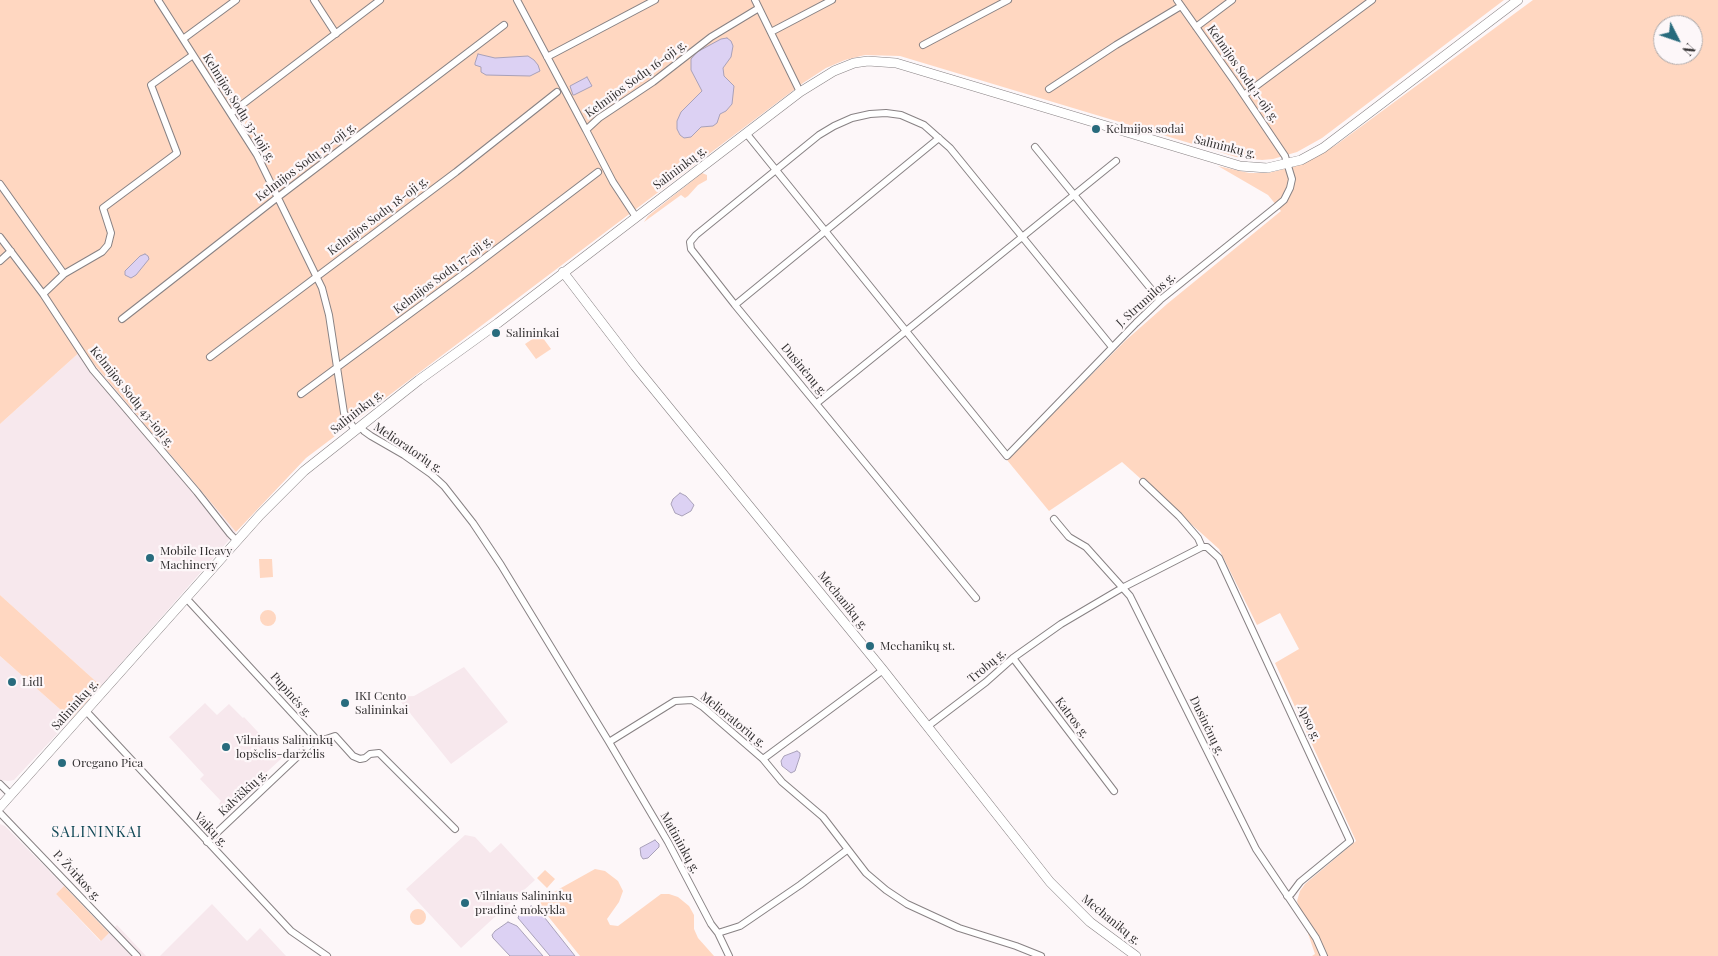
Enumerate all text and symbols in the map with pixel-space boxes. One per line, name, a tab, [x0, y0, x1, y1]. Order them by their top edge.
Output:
north arrow	[1653, 15, 1703, 65]
street label: Kelmijos Sodų 1-oji g.	[1204, 23, 1282, 125]
street label: Kelmijos Sodų 16-oji g.	[582, 37, 690, 121]
text: N	[1678, 39, 1699, 60]
street label: Kelmijos Sodų 33-ioji g.	[200, 51, 278, 165]
street label: Kelmijos Sodų 19-oji g.	[253, 120, 359, 204]
place label: Kelmijos sodai	[1106, 122, 1184, 136]
marker: Kelmijos sodai	[1090, 123, 1102, 135]
street label: Salininkų g.	[1193, 132, 1257, 162]
street label: Salininkų g.	[650, 143, 710, 193]
street label: Kelmijos Sodų 18-oji g.	[325, 174, 431, 258]
street label: Kelmijos Sodų 17-oji g.	[391, 233, 495, 317]
street label: J. Strumilos g.	[1113, 270, 1179, 330]
place label: Salininkai	[506, 326, 559, 340]
marker: Salininkai	[490, 327, 502, 339]
street label: Dusinėnų g.	[778, 341, 830, 399]
street label: Kelmijos Sodų 43-ioji g.	[87, 344, 177, 450]
street label: Salininkų g.	[328, 387, 386, 437]
street label: Melioratorių g.	[371, 420, 445, 476]
place label: Mobile Heavy Machinery	[160, 544, 232, 572]
marker: Mobile Heavy Machinery	[144, 552, 156, 564]
street label: Mechanikų g.	[815, 569, 871, 633]
place label: Mechanikų st.	[880, 639, 955, 653]
marker: Mechanikų st.	[864, 640, 876, 652]
street label: Trobų g.	[965, 646, 1009, 686]
street label: Pupinės g.	[267, 670, 315, 720]
place label: Lidl	[22, 675, 43, 689]
marker: Lidl	[6, 676, 18, 688]
street label: Salininkų g.	[49, 677, 101, 733]
place label: IKI Cento Salininkai	[355, 689, 408, 717]
street label: Melioratorių g.	[697, 689, 769, 751]
street label: Dusinėnų g.	[1186, 694, 1228, 758]
street label: Katros g.	[1052, 695, 1092, 741]
marker: IKI Cento Salininkai	[339, 697, 351, 709]
street label: Apso g.	[1294, 702, 1324, 744]
place label: Vilniaus Salininkų lopšelis-darželis	[236, 733, 333, 761]
marker: Vilniaus Salininkų lopšelis-darželis	[220, 741, 232, 753]
place label: Oregano Pica	[72, 756, 143, 770]
marker: Oregano Pica	[56, 757, 68, 769]
street label: Kalviškių g.	[216, 767, 270, 819]
street label: Vaikų g.	[191, 810, 231, 850]
street label: Matininkų g.	[657, 810, 703, 876]
district label: SALININKAI	[50, 823, 144, 841]
street label: P. Žvirkos g.	[50, 848, 104, 904]
place label: Vilniaus Salininkų pradinė mokykla	[475, 889, 572, 917]
street label: Mechanikų g.	[1079, 892, 1143, 948]
marker: Vilniaus Salininkų pradinė mokykla	[459, 897, 471, 909]

